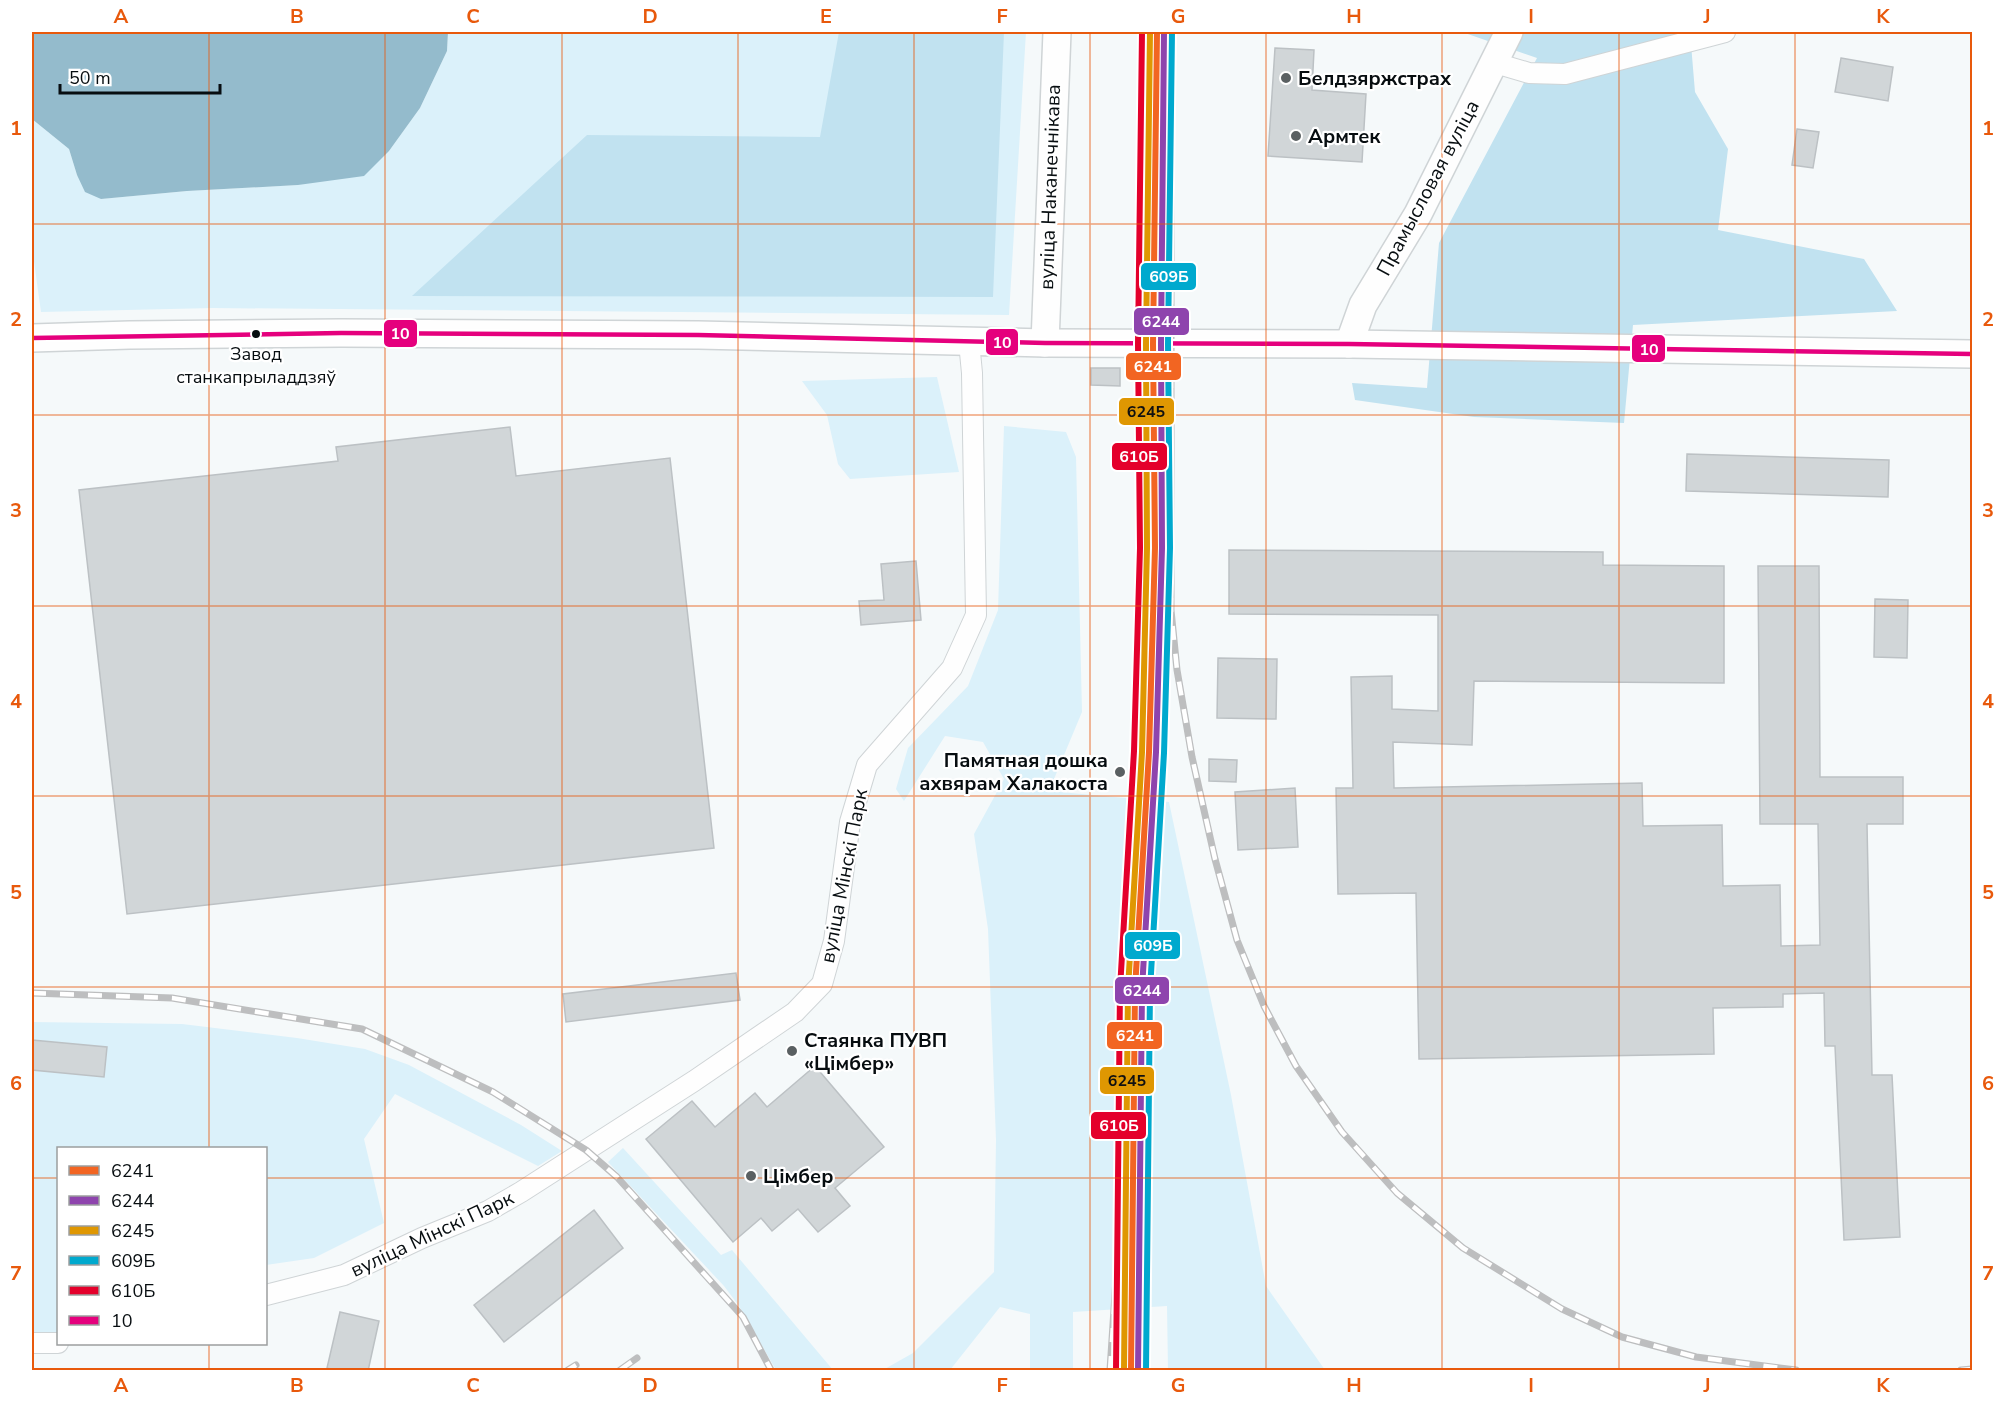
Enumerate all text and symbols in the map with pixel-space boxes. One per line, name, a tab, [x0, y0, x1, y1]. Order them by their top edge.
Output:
text: A	[114, 3, 129, 30]
text: B	[290, 3, 304, 30]
text: C	[466, 3, 480, 30]
text: D	[642, 3, 658, 30]
text: E	[820, 3, 832, 30]
text: F	[996, 3, 1008, 30]
text: G	[1171, 3, 1185, 30]
text: H	[1346, 3, 1362, 30]
text: I	[1528, 3, 1534, 30]
text: J	[1702, 3, 1711, 30]
text: K	[1876, 3, 1890, 30]
scale bar	[60, 57, 220, 95]
place label: Белдзяржстрах	[1298, 65, 1452, 92]
text: 50 m	[69, 66, 111, 90]
marker: Белдзяржстрах	[1279, 71, 1293, 85]
street label: вуліца Наканечнікава	[1033, 84, 1067, 290]
street label: Прамысловая вуліца	[1370, 95, 1486, 281]
text: 1	[10, 115, 22, 142]
text: 1	[1982, 115, 1994, 142]
place label: Армтек	[1308, 123, 1381, 150]
marker: Армтек	[1289, 129, 1303, 143]
line badge: 609Б	[1140, 262, 1197, 291]
text: 609Б	[1149, 266, 1189, 288]
text: 2	[10, 306, 22, 333]
text: 2	[1982, 306, 1994, 333]
line badge: 6244	[1133, 307, 1190, 336]
text: 6244	[1142, 311, 1181, 333]
line badge: 10	[383, 319, 418, 348]
text: 10	[390, 323, 410, 345]
marker: Завод станкапрыладдзяў	[250, 328, 262, 340]
line badge: 10	[985, 328, 1019, 356]
text: 10	[992, 332, 1012, 354]
line badge: 10	[1631, 334, 1666, 363]
text: 10	[1639, 339, 1659, 361]
place label: Завод станкапрыладдзяў	[176, 342, 336, 389]
line badge: 6241	[1125, 352, 1182, 381]
text: 6241	[1134, 356, 1172, 378]
line badge: 6245	[1118, 397, 1175, 426]
text: 6245	[1127, 401, 1165, 423]
line badge: 610Б	[1111, 442, 1168, 471]
text: 610Б	[1119, 446, 1159, 468]
text: 3	[10, 497, 22, 524]
text: 3	[1982, 497, 1994, 524]
text: 4	[10, 688, 22, 715]
text: 4	[1982, 688, 1994, 715]
place label: Памятная дошка ахвярам Халакоста	[919, 747, 1108, 797]
marker: Памятная дошка ахвярам Халакоста	[1113, 765, 1127, 779]
street label: вуліца Мінскі Парк	[814, 786, 874, 965]
text: 5	[10, 879, 22, 906]
text: 5	[1982, 879, 1994, 906]
line badge: 609Б	[1124, 931, 1181, 960]
text: 609Б	[1133, 935, 1173, 957]
line badge: 6244	[1114, 976, 1170, 1005]
text: 6244	[1123, 980, 1162, 1002]
line badge: 6241	[1106, 1021, 1163, 1050]
text: 6241	[1116, 1025, 1154, 1047]
place label: Стаянка ПУВП «Цімбер»	[804, 1027, 947, 1077]
marker: Стаянка ПУВП «Цімбер»	[785, 1044, 799, 1058]
line badge: 6245	[1099, 1066, 1155, 1095]
text: 6	[10, 1070, 22, 1097]
text: 6245	[1108, 1070, 1146, 1092]
text: 6	[1982, 1070, 1994, 1097]
line badge: 610Б	[1090, 1111, 1147, 1140]
text: 610Б	[1099, 1115, 1139, 1137]
legend	[57, 1147, 267, 1345]
text: 6241	[111, 1159, 154, 1183]
place label: Цімбер	[763, 1163, 834, 1190]
marker: Цімбер	[744, 1169, 758, 1183]
street label: вуліца Мінскі Парк	[346, 1184, 518, 1284]
text: 6244	[111, 1189, 154, 1213]
text: 6245	[111, 1219, 154, 1243]
text: 609Б	[111, 1249, 155, 1273]
text: 7	[10, 1260, 22, 1287]
text: 7	[1982, 1260, 1994, 1287]
text: 610Б	[111, 1279, 155, 1303]
text: 10	[111, 1309, 133, 1333]
text: A	[114, 1372, 129, 1399]
text: B	[290, 1372, 304, 1399]
text: C	[466, 1372, 480, 1399]
text: D	[642, 1372, 658, 1399]
text: E	[820, 1372, 832, 1399]
text: F	[996, 1372, 1008, 1399]
text: G	[1171, 1372, 1185, 1399]
text: H	[1346, 1372, 1362, 1399]
text: I	[1528, 1372, 1534, 1399]
text: J	[1702, 1372, 1711, 1399]
text: K	[1876, 1372, 1890, 1399]

